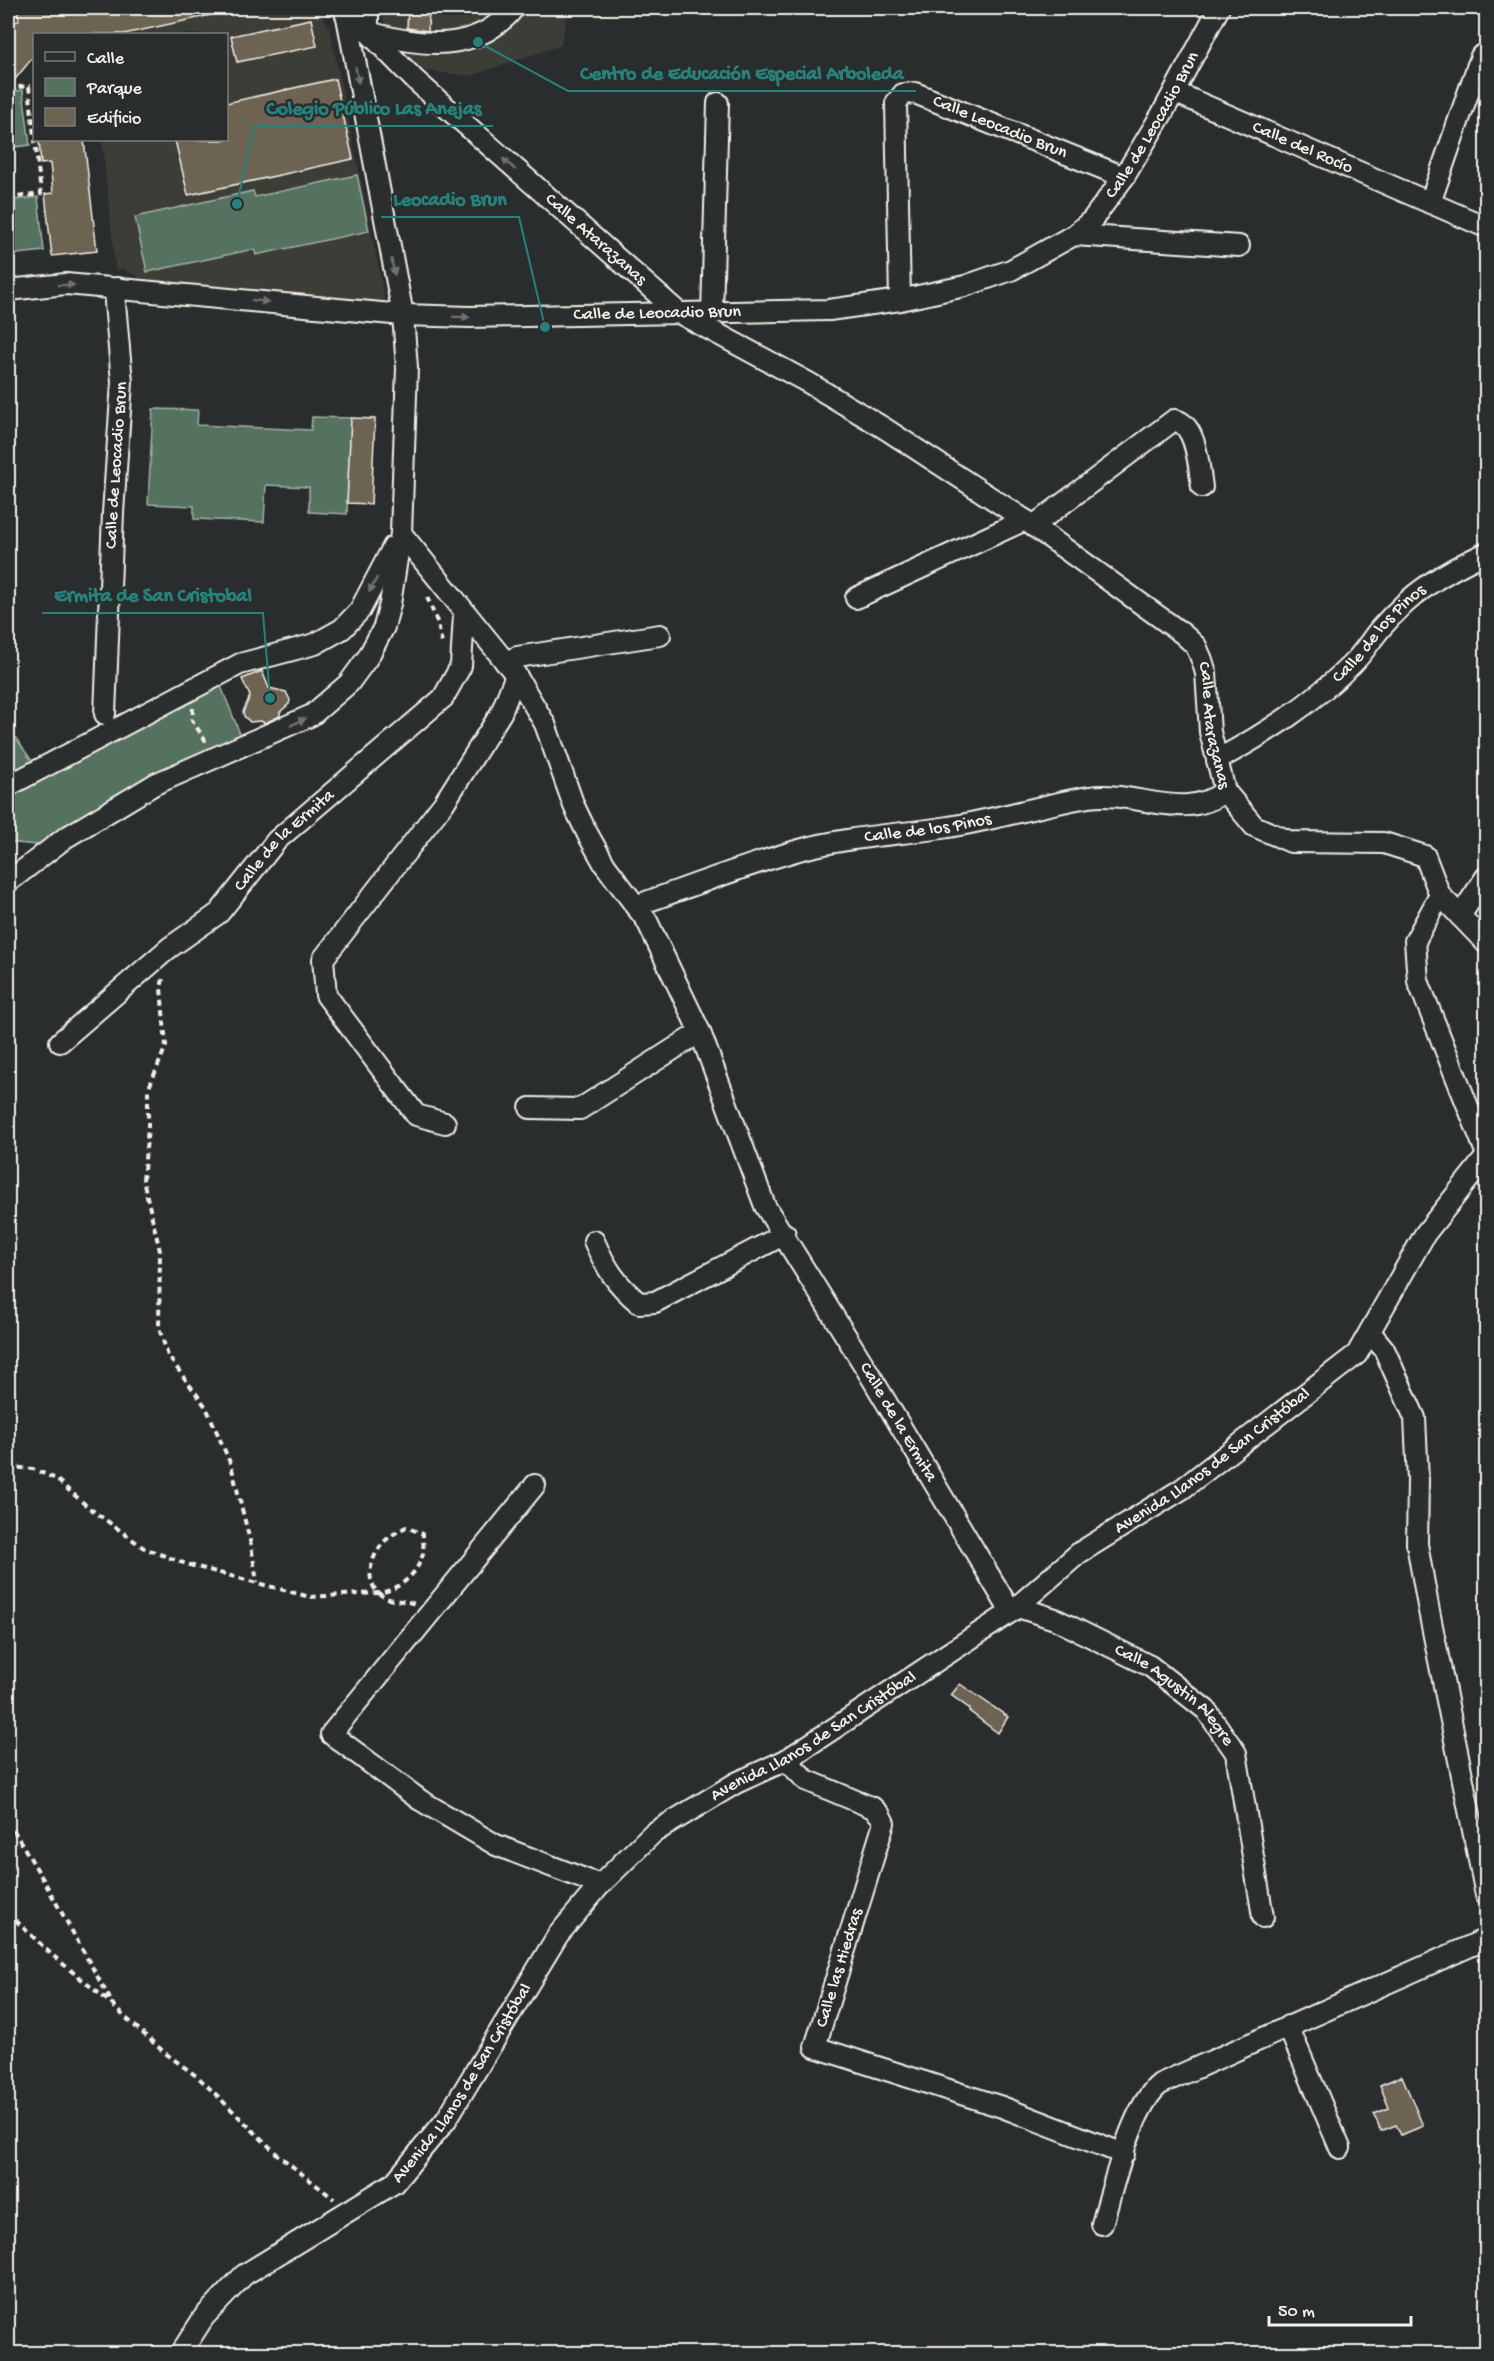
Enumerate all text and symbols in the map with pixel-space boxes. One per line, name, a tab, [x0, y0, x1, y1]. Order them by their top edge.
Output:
legend	[33, 33, 228, 141]
street label: Calle de Leocadio Brun	[1101, 48, 1204, 203]
text: Calle	[87, 49, 125, 70]
callout: Centro de Educación Especial Arboleda	[568, 53, 916, 91]
text: Centro de Educación Especial Arboleda	[579, 64, 905, 87]
one-way arrow	[353, 66, 362, 85]
text: Parque	[86, 79, 143, 100]
callout: Colegio Público Las Anejas	[254, 88, 493, 126]
street label: Calle Leocadio Brun	[930, 91, 1071, 164]
text: Colegio Público Las Anejas	[266, 99, 483, 122]
text: Edificio	[87, 109, 141, 130]
street label: Calle del Rocío	[1249, 117, 1356, 179]
one-way arrow	[501, 157, 516, 171]
callout: Leocadio Brun	[381, 179, 519, 217]
street label: Calle Atarazanas	[541, 189, 652, 291]
text: Leocadio Brun	[393, 190, 507, 213]
one-way arrow	[389, 257, 398, 276]
one-way arrow	[56, 280, 75, 290]
one-way arrow	[250, 296, 269, 306]
street label: Calle de Leocadio Brun	[573, 301, 742, 325]
one-way arrow	[452, 312, 471, 322]
street label: Calle de Leocadio Brun	[101, 381, 133, 549]
callout: Ermita de San Cristobal	[42, 575, 263, 613]
one-way arrow	[369, 576, 379, 594]
street label: Calle de los Pinos	[1328, 579, 1431, 688]
text: Ermita de San Cristobal	[54, 586, 252, 609]
street label: Calle Atarazanas	[1193, 659, 1235, 792]
one-way arrow	[289, 717, 306, 726]
street label: Calle de la Ermita	[230, 784, 340, 896]
street label: Calle de los Pinos	[863, 808, 995, 848]
street label: Calle de la Ermita	[854, 1359, 942, 1487]
street label: Avenida Llanos de San Cristóbal	[1111, 1383, 1315, 1539]
street label: Calle Agustin Alegre	[1111, 1640, 1239, 1751]
street label: Avenida Llanos de San Cristóbal	[707, 1667, 920, 1806]
street label: Calle las Hiedras	[812, 1905, 868, 2030]
street label: Avenida Llanos de San Cristóbal	[388, 1980, 537, 2188]
scale bar	[1269, 2289, 1412, 2327]
text: 50 m	[1278, 2302, 1315, 2323]

